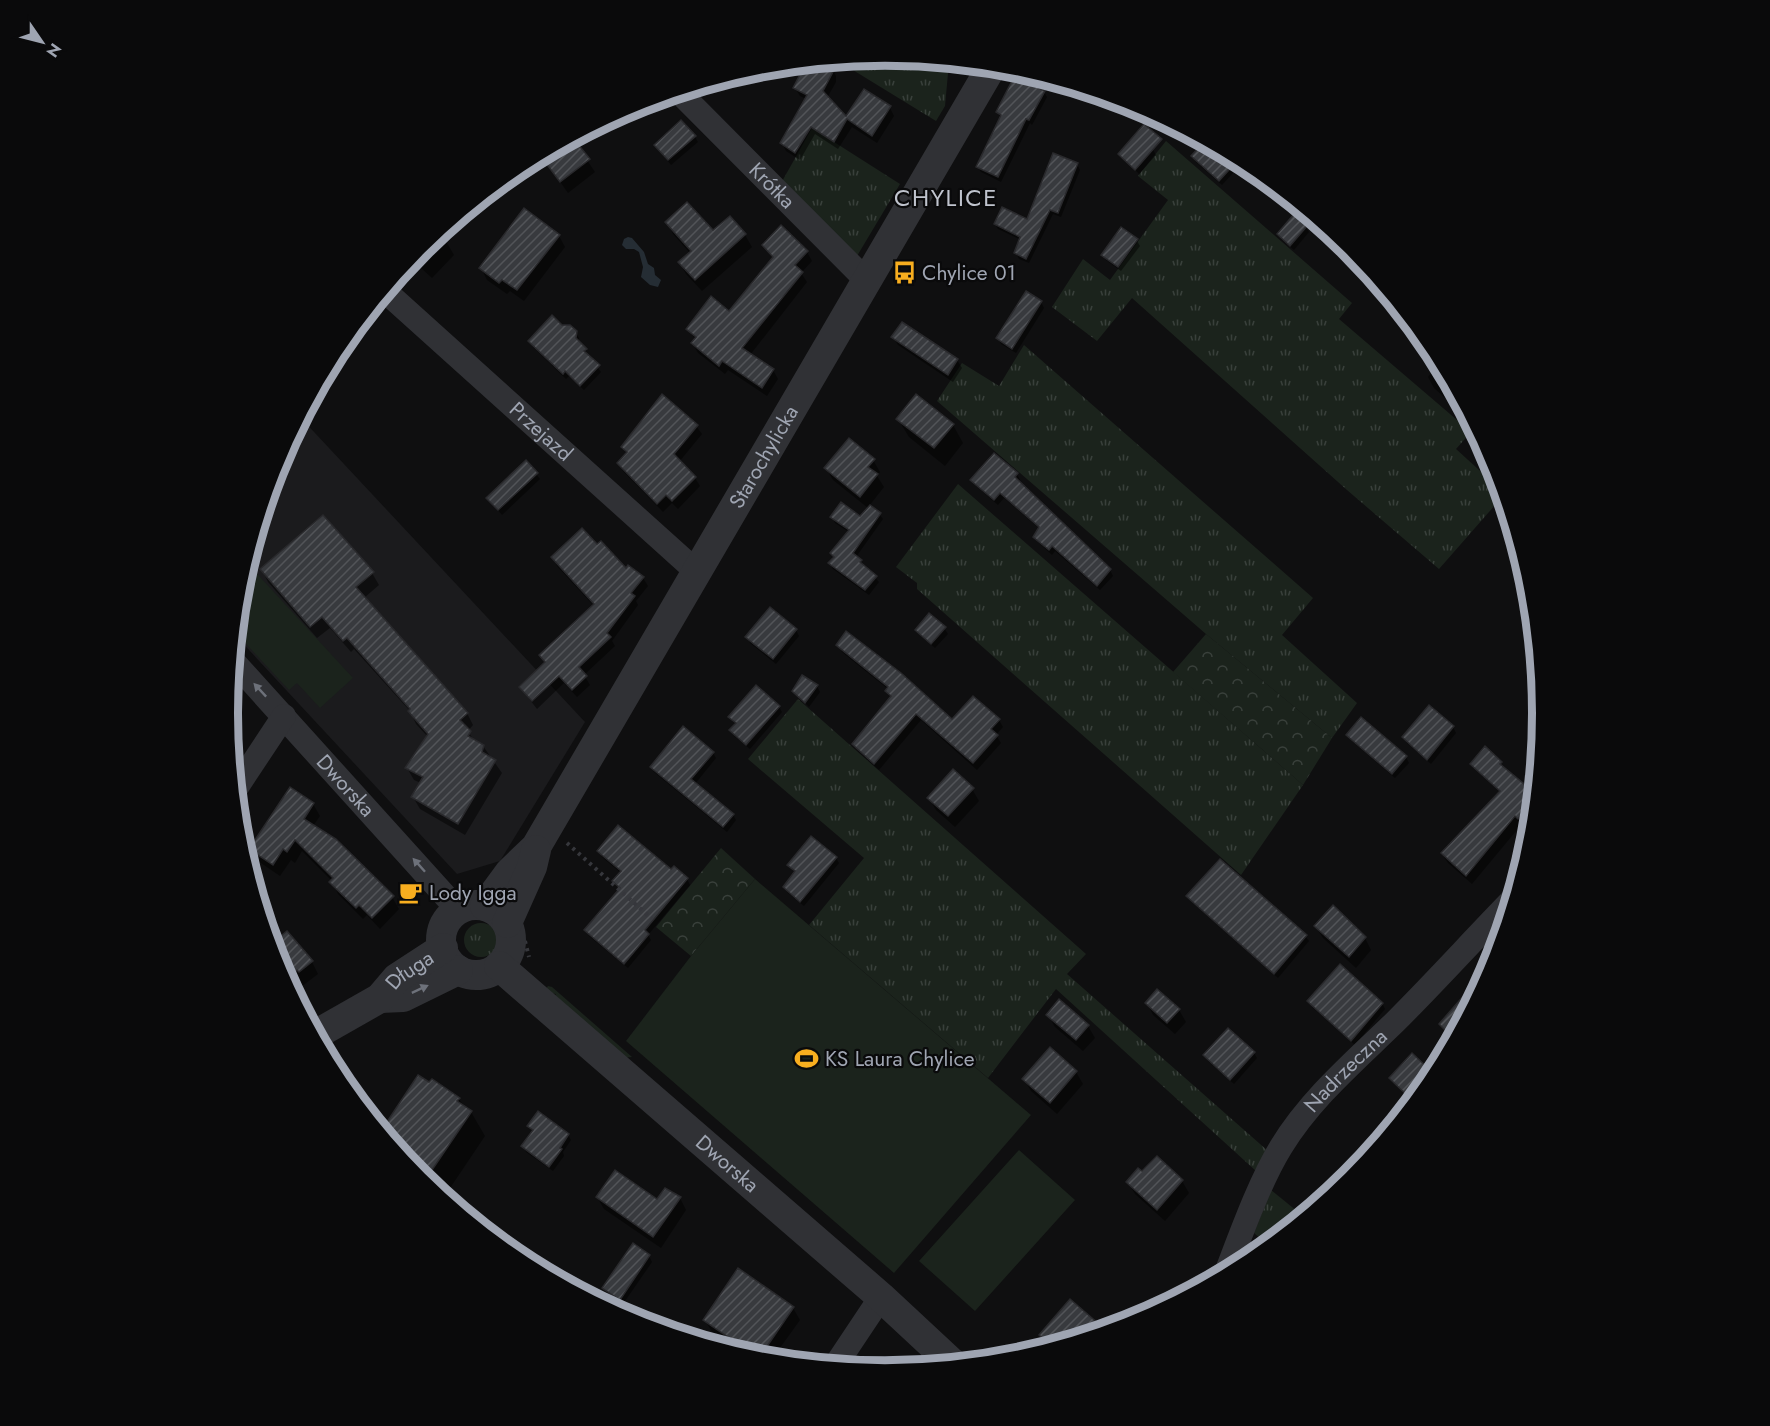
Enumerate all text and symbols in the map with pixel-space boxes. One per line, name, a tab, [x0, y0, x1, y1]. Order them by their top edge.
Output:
north arrow	[12, 12, 72, 72]
text: N	[41, 39, 67, 62]
street label: Krótka	[742, 156, 802, 216]
district label: CHYLICE	[894, 180, 998, 215]
place label: Chylice 01	[922, 258, 1016, 288]
bus stop icon: Chylice 01	[891, 260, 917, 286]
street label: Przejazd	[503, 395, 579, 468]
street label: Starochylicka	[722, 400, 806, 514]
one-way arrow	[254, 683, 267, 698]
street label: Dworska	[309, 748, 382, 824]
one-way arrow	[412, 858, 426, 873]
place label: Lody Igga	[429, 878, 517, 908]
cafe icon: Lody Igga	[398, 880, 424, 906]
street label: Długa	[378, 943, 440, 996]
one-way arrow	[412, 984, 429, 993]
street label: Nadrzeczna	[1297, 1022, 1394, 1119]
place label: KS Laura Chylice	[825, 1044, 975, 1074]
sports icon: KS Laura Chylice	[794, 1046, 820, 1072]
street label: Dworska	[689, 1128, 765, 1200]

